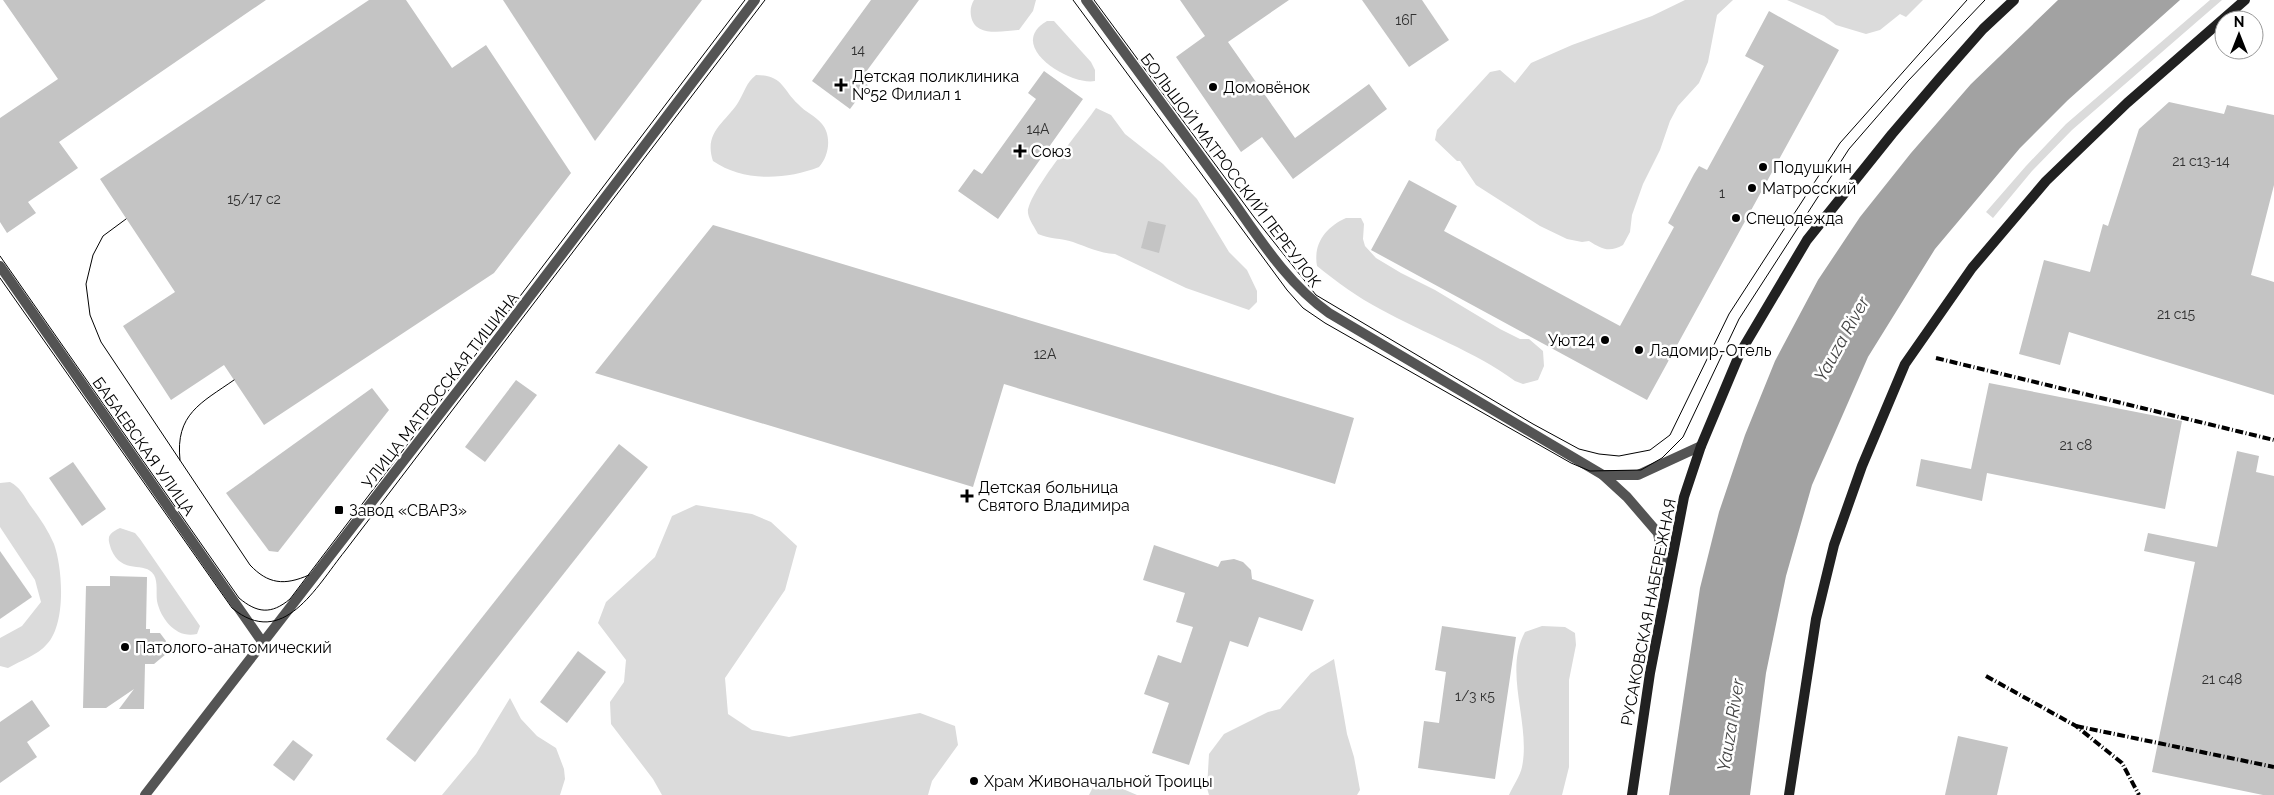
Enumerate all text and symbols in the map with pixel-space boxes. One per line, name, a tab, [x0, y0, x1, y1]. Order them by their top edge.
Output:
north arrow	[2214, 10, 2264, 60]
house number: 16Г	[1395, 12, 1417, 28]
text: N	[2234, 14, 2244, 30]
house number: 14	[851, 42, 865, 58]
street label: БОЛЬШОЙ МАТРОССКИЙ ПЕРЕУЛОК	[1136, 50, 1325, 291]
place label: Детская поликлиника №52 Филиал 1	[852, 67, 1019, 104]
marker: Детская поликлиника №52 Филиал 1	[834, 78, 848, 92]
place label: Домовёнок	[1223, 78, 1310, 97]
marker: Домовёнок	[1207, 81, 1219, 93]
house number: 14А	[1026, 121, 1050, 137]
place label: Союз	[1031, 142, 1071, 161]
marker: Союз	[1013, 144, 1027, 158]
house number: 21 с13-14	[2172, 153, 2230, 169]
place label: Подушкин	[1773, 158, 1852, 177]
marker: Подушкин	[1757, 161, 1769, 173]
place label: Матросский	[1762, 179, 1856, 198]
marker: Матросский	[1746, 182, 1758, 194]
house number: 1	[1719, 185, 1725, 201]
house number: 15/17 с2	[227, 191, 281, 207]
place label: Спецодежда	[1746, 209, 1844, 228]
marker: Спецодежда	[1730, 212, 1742, 224]
street label: УЛИЦА МАТРОССКАЯ ТИШИНА	[358, 288, 523, 492]
water label: Yauza River	[1810, 292, 1874, 385]
house number: 21 с15	[2157, 306, 2195, 322]
place label: Уют24	[1548, 331, 1595, 350]
marker: Уют24	[1599, 334, 1611, 346]
place label: Ладомир-Отель	[1649, 341, 1772, 360]
marker: Ладомир-Отель	[1633, 344, 1645, 356]
house number: 12А	[1034, 346, 1057, 362]
street label: БАБАЕВСКАЯ УЛИЦА	[89, 373, 199, 519]
house number: 21 с8	[2060, 437, 2092, 453]
place label: Детская больница Святого Владимира	[978, 478, 1130, 515]
marker: Детская больница Святого Владимира	[960, 489, 974, 503]
street label: РУСАКОВСКАЯ НАБЕРЕЖНАЯ	[1617, 497, 1680, 727]
place label: Завод «СВАРЗ»	[349, 501, 467, 520]
marker: Завод «СВАРЗ»	[333, 504, 345, 516]
place label: Патолого-анатомический	[135, 638, 332, 657]
marker: Патолого-анатомический	[119, 641, 131, 653]
house number: 21 с48	[2202, 671, 2242, 687]
water label: Yauza River	[1713, 676, 1748, 773]
house number: 1/3 к5	[1455, 688, 1495, 704]
place label: Храм Живоначальной Троицы	[984, 772, 1213, 791]
marker: Храм Живоначальной Троицы	[968, 775, 980, 787]

